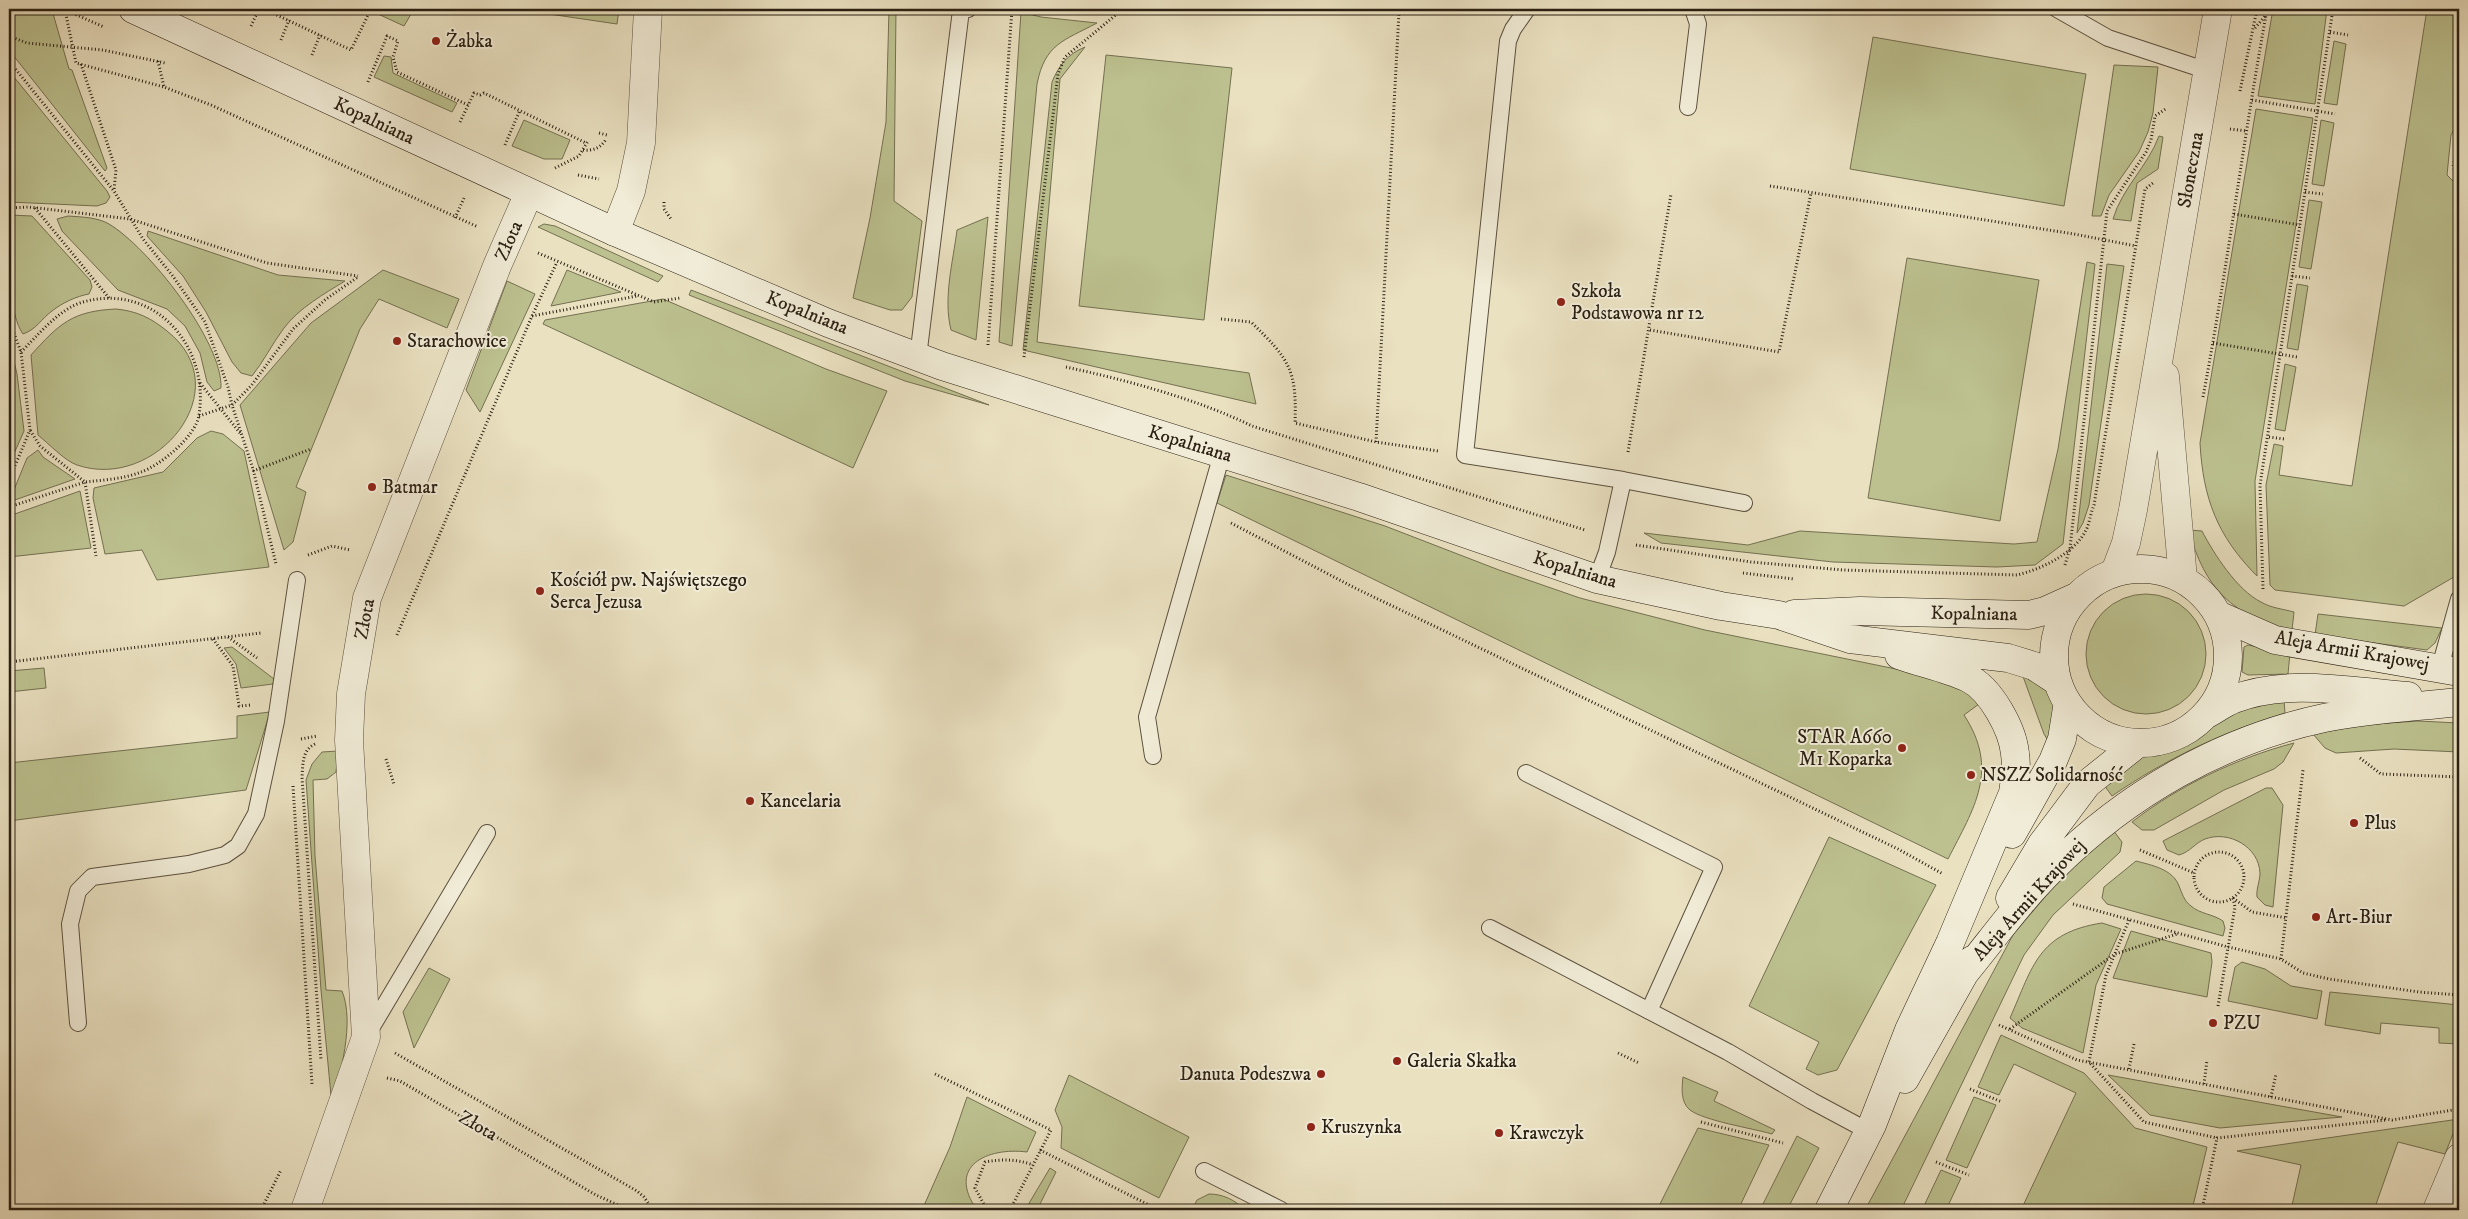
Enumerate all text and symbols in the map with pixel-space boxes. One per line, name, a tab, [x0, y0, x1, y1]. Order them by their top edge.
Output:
place label: Żabka	[446, 29, 493, 53]
marker: Żabka	[430, 35, 442, 47]
street label: Kopalniana	[330, 92, 418, 150]
street label: Słoneczna	[2173, 130, 2209, 210]
street label: Złota	[490, 217, 528, 265]
place label: Szkoła Podstawowa nr 12	[1571, 280, 1705, 325]
street label: Kopalniana	[763, 286, 851, 340]
marker: Szkoła Podstawowa nr 12	[1555, 296, 1567, 308]
place label: Starachowice	[407, 330, 507, 353]
marker: Starachowice	[391, 335, 403, 347]
street label: Kopalniana	[1145, 420, 1235, 468]
place label: Batmar	[382, 476, 438, 499]
marker: Batmar	[366, 481, 378, 493]
street label: Kopalniana	[1530, 546, 1620, 594]
place label: Kościół pw. Najświętszego Serca Jezusa	[550, 569, 747, 614]
marker: Kościół pw. Najświętszego Serca Jezusa	[534, 585, 546, 597]
street label: Złota	[350, 597, 380, 641]
street label: Kopalniana	[1931, 602, 2017, 626]
street label: Aleja Armii Krajowej	[2273, 626, 2431, 676]
place label: STAR A660 M1 Koparka	[1797, 726, 1892, 771]
marker: STAR A660 M1 Koparka	[1896, 742, 1908, 754]
place label: NSZZ Solidarność	[1981, 764, 2123, 787]
marker: NSZZ Solidarność	[1965, 769, 1977, 781]
place label: Kancelaria	[760, 790, 841, 813]
marker: Kancelaria	[744, 795, 756, 807]
place label: Plus	[2364, 812, 2396, 835]
marker: Plus	[2348, 817, 2360, 829]
street label: Aleja Armii Krajowej	[1968, 834, 2090, 966]
place label: Art-Biur	[2326, 906, 2392, 929]
marker: Art-Biur	[2310, 911, 2322, 923]
place label: PZU	[2223, 1012, 2261, 1035]
marker: PZU	[2207, 1017, 2219, 1029]
place label: Galeria Skałka	[1407, 1050, 1517, 1073]
marker: Galeria Skałka	[1391, 1055, 1403, 1067]
place label: Danuta Podeszwa	[1179, 1063, 1311, 1086]
marker: Danuta Podeszwa	[1315, 1068, 1327, 1080]
street label: Złota	[454, 1106, 502, 1146]
place label: Kruszynka	[1321, 1116, 1402, 1139]
marker: Kruszynka	[1305, 1121, 1317, 1133]
place label: Krawczyk	[1509, 1122, 1585, 1145]
marker: Krawczyk	[1493, 1127, 1505, 1139]

